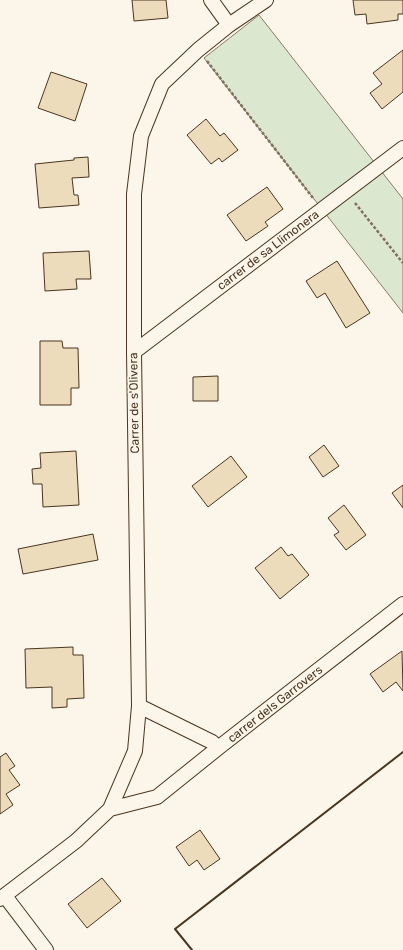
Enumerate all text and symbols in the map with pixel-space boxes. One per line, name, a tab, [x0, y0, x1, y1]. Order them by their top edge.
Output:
street label: carrer de sa Llimonera	[214, 207, 322, 293]
street label: Carrer de s'Olivera	[126, 352, 142, 454]
street label: carrer dels Garrovers	[225, 663, 325, 745]

